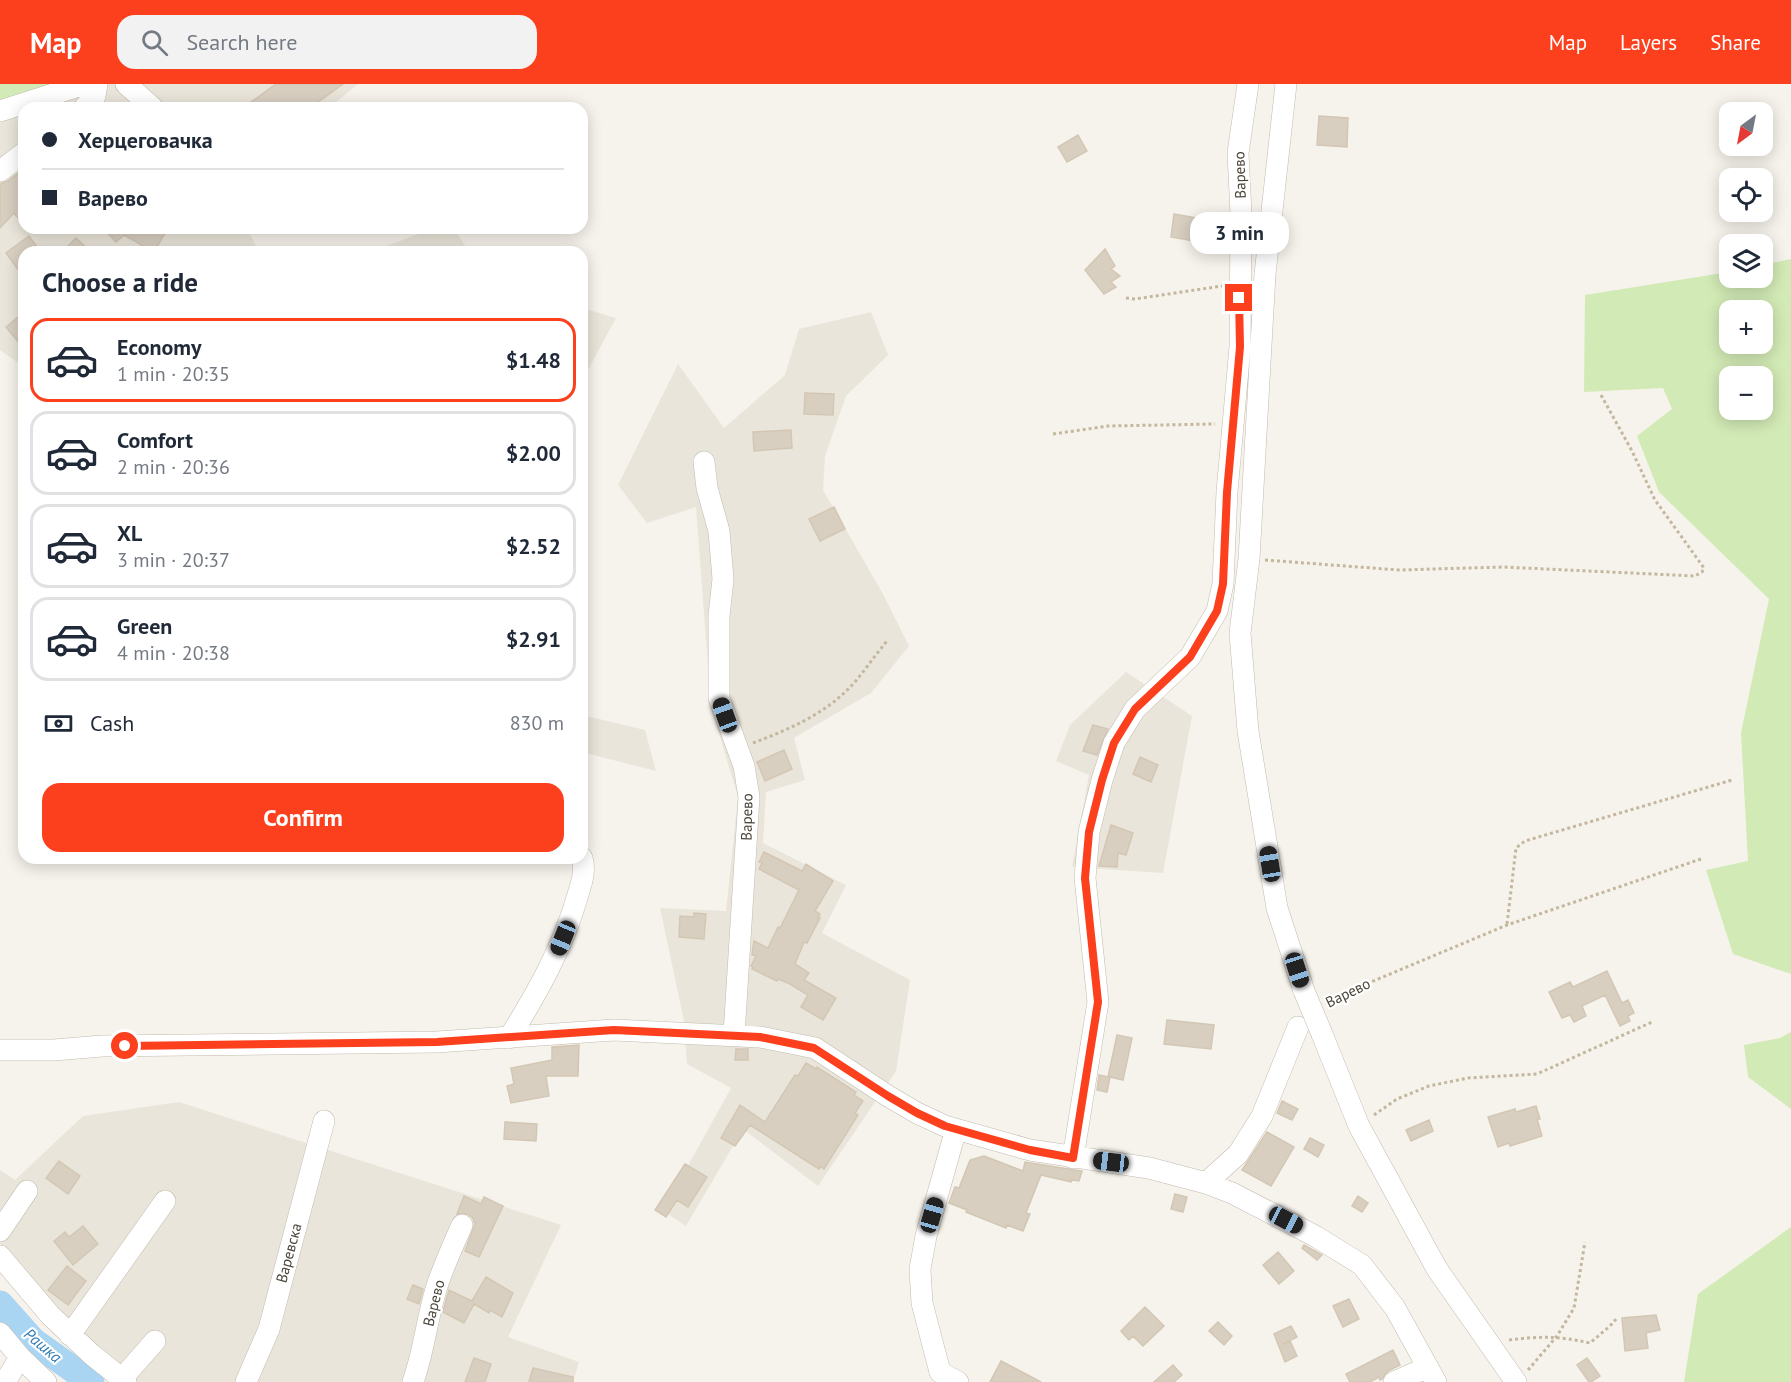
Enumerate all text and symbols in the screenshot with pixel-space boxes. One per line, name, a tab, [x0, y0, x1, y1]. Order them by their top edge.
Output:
search box	[117, 15, 537, 69]
text: Map	[30, 24, 81, 61]
icon: search	[138, 26, 171, 59]
text: Search here	[186, 28, 297, 56]
text: Map	[1549, 29, 1587, 56]
text: Layers	[1620, 29, 1677, 56]
text: Share	[1710, 29, 1761, 56]
north arrow	[1719, 102, 1773, 156]
map controls	[1719, 102, 1773, 420]
text: Херцеговачка	[78, 126, 213, 154]
street label: Варево	[1229, 151, 1250, 199]
button: locate	[1719, 168, 1773, 222]
text: Варево	[78, 184, 148, 212]
callout: 3 min	[1190, 211, 1288, 253]
text: 3 min	[1215, 220, 1264, 246]
button: layers	[1719, 234, 1773, 288]
text: Choose a ride	[42, 265, 198, 299]
route end	[1225, 284, 1252, 311]
button: +	[1719, 300, 1773, 354]
icon: car	[45, 333, 99, 387]
text: Economy	[117, 333, 201, 361]
text: $1.48	[506, 346, 561, 374]
text: 1 min · 20:35	[117, 361, 230, 387]
button: −	[1719, 366, 1773, 420]
icon: car	[45, 426, 99, 480]
text: Comfort	[117, 426, 193, 454]
text: $2.00	[506, 439, 561, 467]
text: 2 min · 20:36	[117, 454, 230, 480]
icon: car	[45, 519, 99, 573]
text: XL	[117, 519, 142, 547]
text: $2.52	[506, 532, 561, 560]
text: 3 min · 20:37	[117, 547, 230, 573]
icon: car	[45, 612, 99, 666]
text: Green	[117, 612, 172, 640]
text: $2.91	[506, 625, 561, 653]
text: 4 min · 20:38	[117, 640, 230, 666]
car	[710, 695, 740, 735]
icon: cash	[42, 707, 75, 740]
text: Cash	[90, 709, 134, 737]
text: 830 m	[510, 710, 564, 736]
button: Confirm	[42, 783, 564, 852]
street label: Варево	[737, 793, 756, 841]
car	[1258, 845, 1282, 883]
car	[548, 918, 578, 958]
car	[1283, 950, 1311, 990]
street label: Варево	[1322, 974, 1373, 1011]
route start	[111, 1032, 138, 1059]
car	[1092, 1151, 1130, 1173]
car	[918, 1195, 946, 1235]
car	[1266, 1204, 1306, 1236]
street label: Варевска	[271, 1221, 306, 1285]
street label: Варево	[419, 1278, 448, 1328]
water label: Рашка	[20, 1324, 66, 1367]

